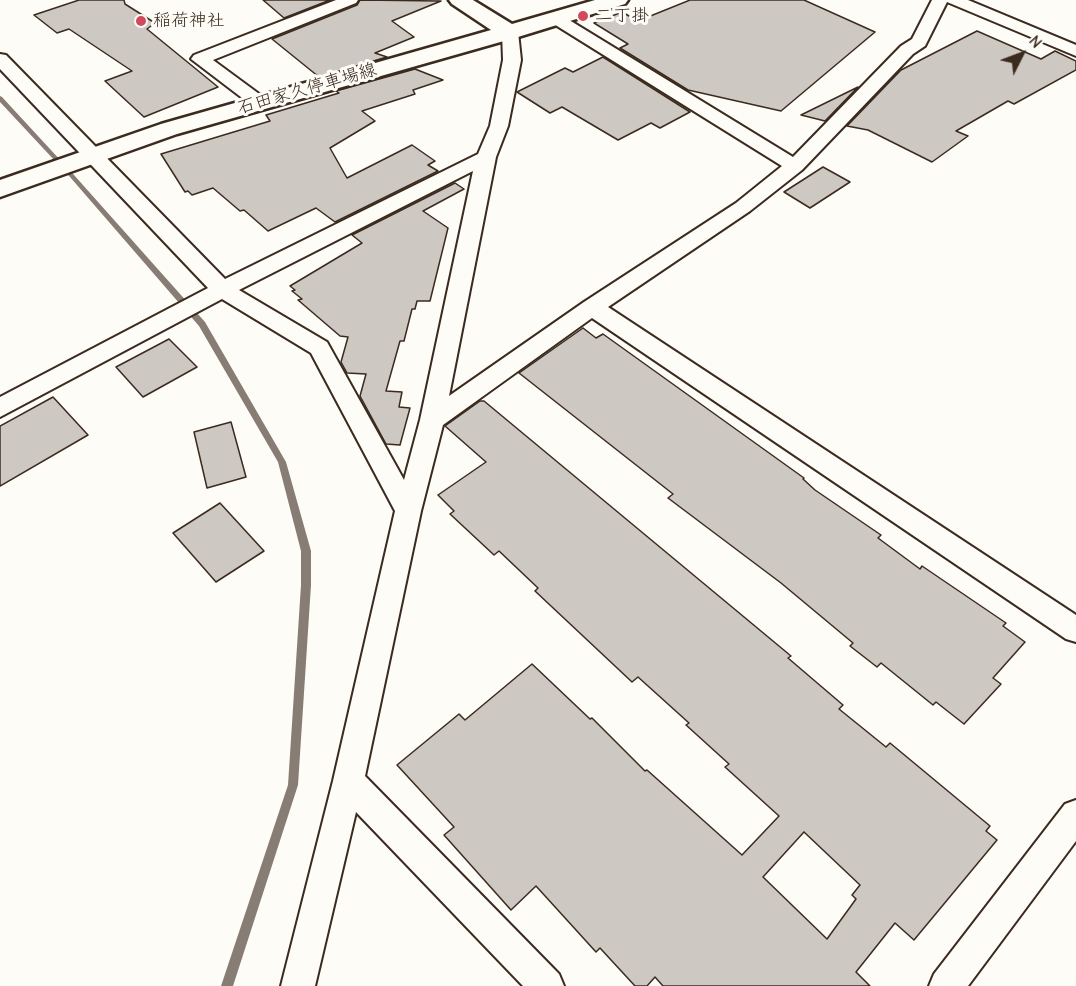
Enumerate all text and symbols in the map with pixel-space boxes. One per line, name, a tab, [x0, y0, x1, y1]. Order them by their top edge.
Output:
place label: 二丁掛	[595, 5, 649, 27]
marker: 二丁掛	[576, 9, 590, 23]
place label: 稲荷神社	[153, 10, 225, 32]
marker: 稲荷神社	[134, 14, 148, 28]
north arrow	[992, 24, 1052, 84]
text: N	[1025, 32, 1046, 52]
street label: 石田家久停車場線	[235, 59, 379, 119]

